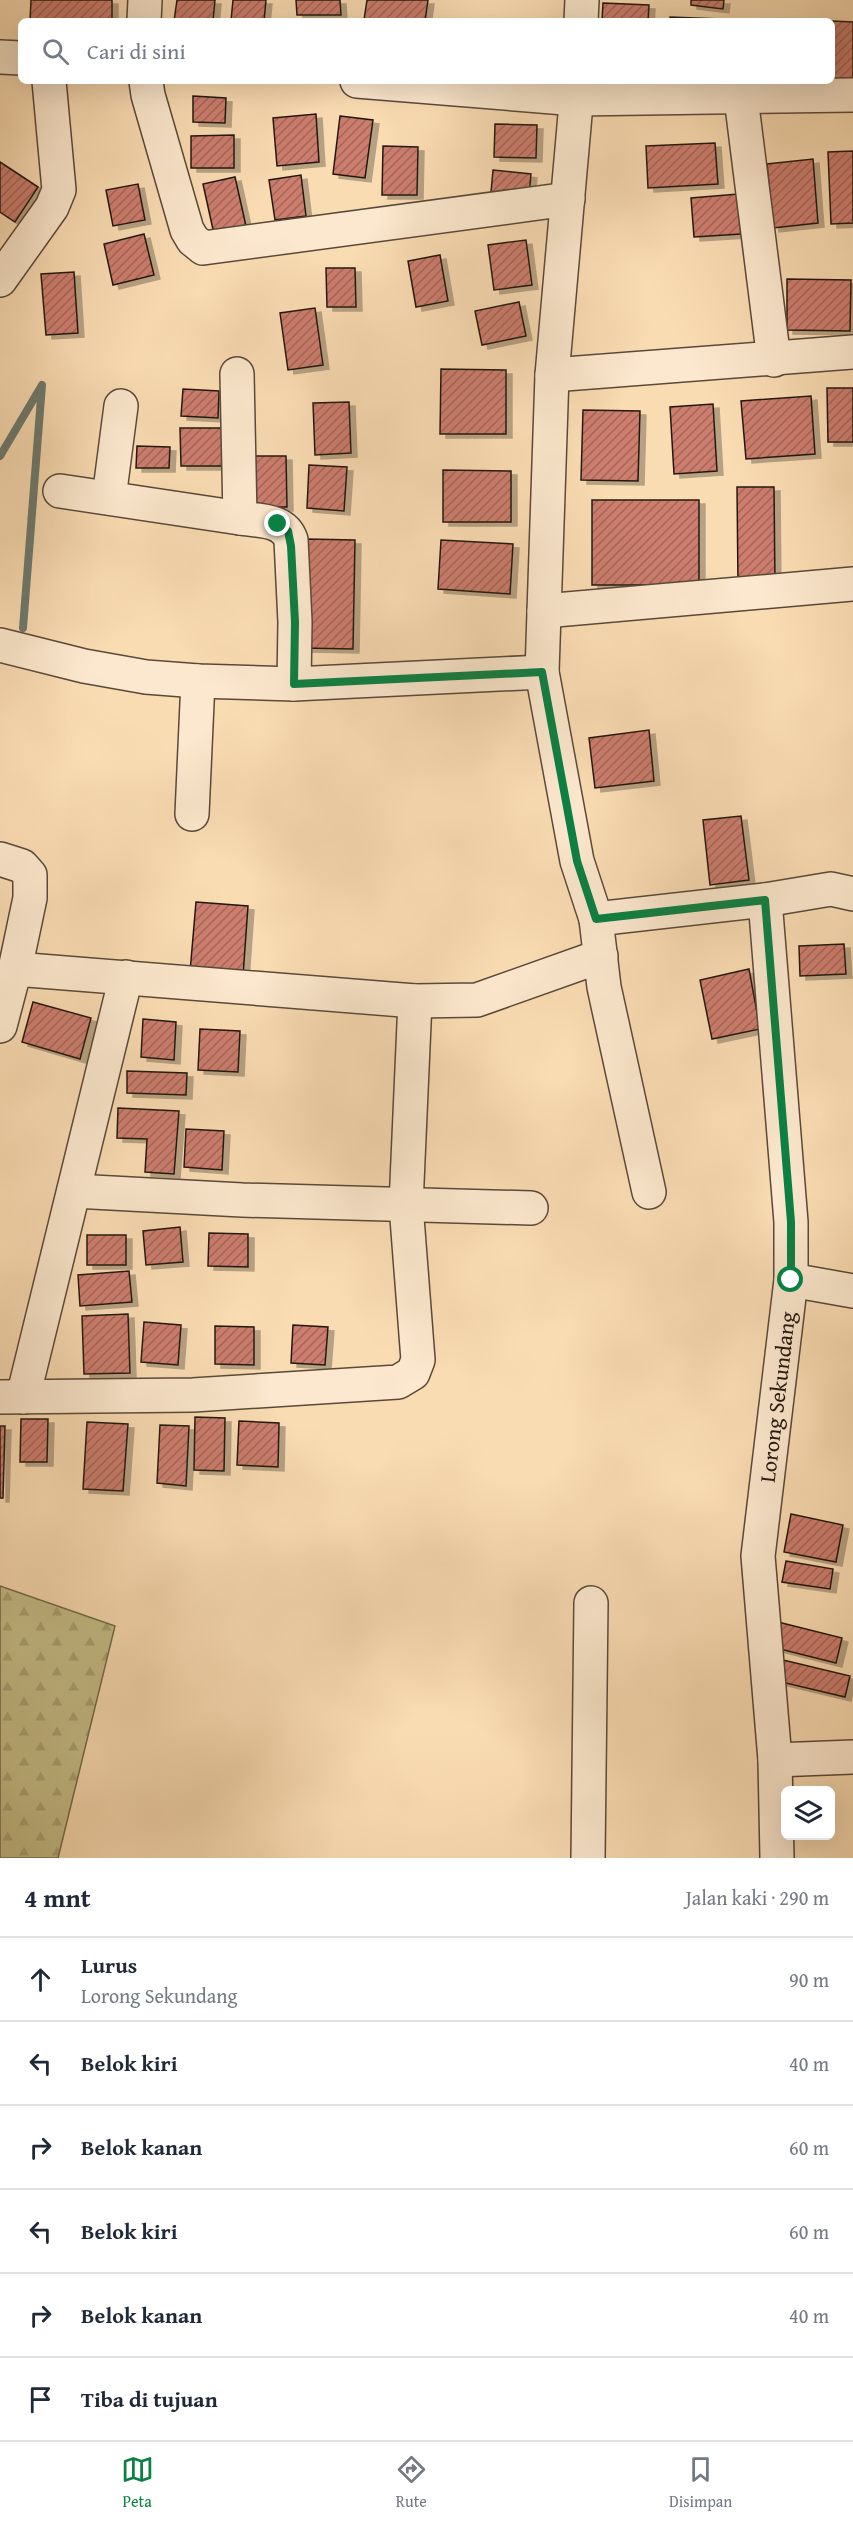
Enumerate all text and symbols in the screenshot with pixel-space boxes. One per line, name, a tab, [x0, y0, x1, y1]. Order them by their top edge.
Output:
search box	[18, 18, 835, 84]
icon: search	[39, 35, 72, 68]
text: Cari di sini	[87, 35, 186, 67]
route end	[264, 510, 290, 536]
route start	[777, 1266, 803, 1292]
street label: Lorong Sekundang	[751, 1310, 803, 1484]
map controls	[781, 1786, 835, 1840]
button: layers	[781, 1786, 835, 1840]
text: 4 mnt	[24, 1878, 91, 1917]
text: Jalan kaki · 290 m	[685, 1883, 829, 1912]
text: Lurus	[81, 1949, 137, 1981]
icon: ahead	[24, 1963, 57, 1996]
text: 90 m	[789, 1965, 829, 1994]
text: Lorong Sekundang	[81, 1981, 237, 2010]
icon: left	[24, 2047, 57, 2080]
text: Belok kiri	[81, 2047, 178, 2079]
text: 40 m	[789, 2049, 829, 2078]
icon: right	[24, 2131, 57, 2164]
text: Belok kanan	[81, 2131, 202, 2163]
text: 60 m	[789, 2133, 829, 2162]
icon: left	[24, 2215, 57, 2248]
text: Belok kiri	[81, 2215, 178, 2247]
text: 60 m	[789, 2217, 829, 2246]
icon: right	[24, 2299, 57, 2332]
text: Belok kanan	[81, 2299, 202, 2331]
text: 40 m	[789, 2301, 829, 2330]
icon: arrive	[24, 2383, 57, 2416]
text: Tiba di tujuan	[81, 2383, 218, 2415]
tab: Peta	[121, 2453, 154, 2513]
tab: Rute	[395, 2453, 428, 2513]
tab: Disimpan	[669, 2453, 732, 2513]

